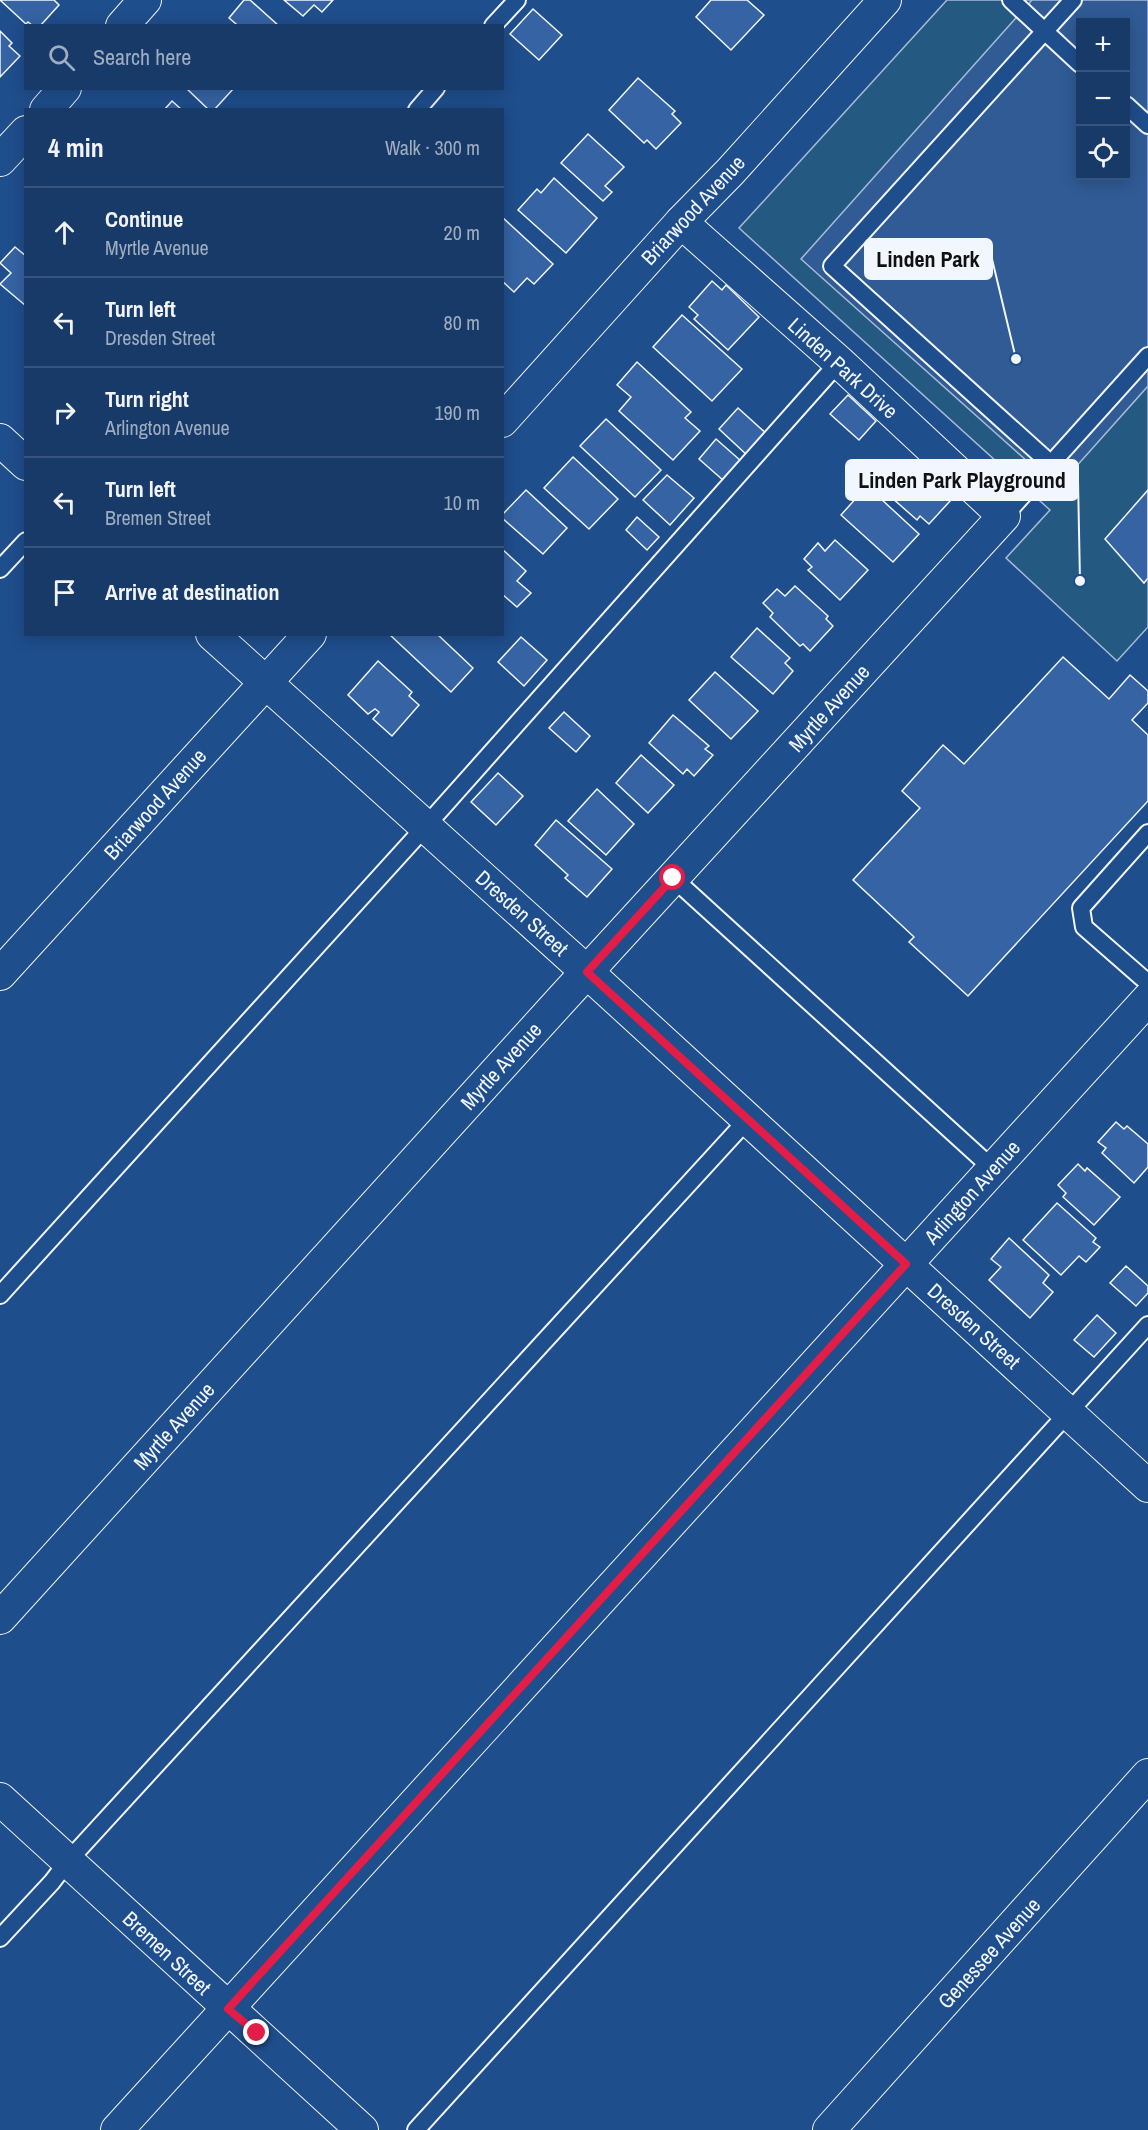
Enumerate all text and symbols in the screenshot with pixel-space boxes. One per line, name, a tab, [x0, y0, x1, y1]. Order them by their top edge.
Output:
map controls	[1076, 18, 1130, 180]
button: +	[1076, 18, 1130, 72]
search box	[24, 24, 504, 90]
icon: search	[45, 41, 78, 74]
text: Search here	[93, 42, 191, 72]
button: −	[1076, 72, 1130, 126]
button: locate	[1076, 126, 1130, 180]
text: 4 min	[48, 130, 104, 165]
text: Walk · 300 m	[385, 134, 480, 161]
street label: Briarwood Avenue	[635, 149, 751, 271]
text: Continue	[105, 204, 183, 234]
icon: ahead	[48, 216, 81, 249]
text: 20 m	[444, 219, 480, 246]
text: Myrtle Avenue	[105, 234, 209, 261]
callout: Linden Park	[865, 239, 992, 279]
text: Linden Park	[876, 244, 981, 274]
text: Turn left	[105, 294, 176, 324]
icon: left	[48, 306, 81, 339]
text: 80 m	[444, 309, 480, 336]
street label: Linden Park Drive	[782, 311, 904, 425]
text: Dresden Street	[105, 324, 215, 351]
text: Turn right	[105, 384, 189, 414]
icon: right	[48, 396, 81, 429]
text: 190 m	[434, 399, 480, 426]
text: Arlington Avenue	[105, 414, 230, 441]
callout: Linden Park Playground	[846, 460, 1078, 500]
text: Linden Park Playground	[858, 465, 1066, 495]
text: Turn left	[105, 474, 176, 504]
icon: left	[48, 486, 81, 519]
text: 10 m	[444, 489, 480, 516]
text: Bremen Street	[105, 504, 211, 531]
icon: arrive	[48, 576, 81, 609]
text: Arrive at destination	[105, 577, 279, 607]
street label: Myrtle Avenue	[782, 658, 876, 758]
street label: Briarwood Avenue	[97, 742, 213, 866]
street label: Dresden Street	[469, 863, 575, 963]
route start	[659, 864, 685, 890]
street label: Myrtle Avenue	[454, 1016, 548, 1116]
street label: Arlington Avenue	[917, 1134, 1027, 1251]
street label: Dresden Street	[921, 1276, 1027, 1376]
street label: Myrtle Avenue	[127, 1376, 221, 1476]
street label: Genessee Avenue	[931, 1891, 1047, 2015]
street label: Bremen Street	[117, 1905, 218, 2002]
route end	[243, 2019, 269, 2045]

